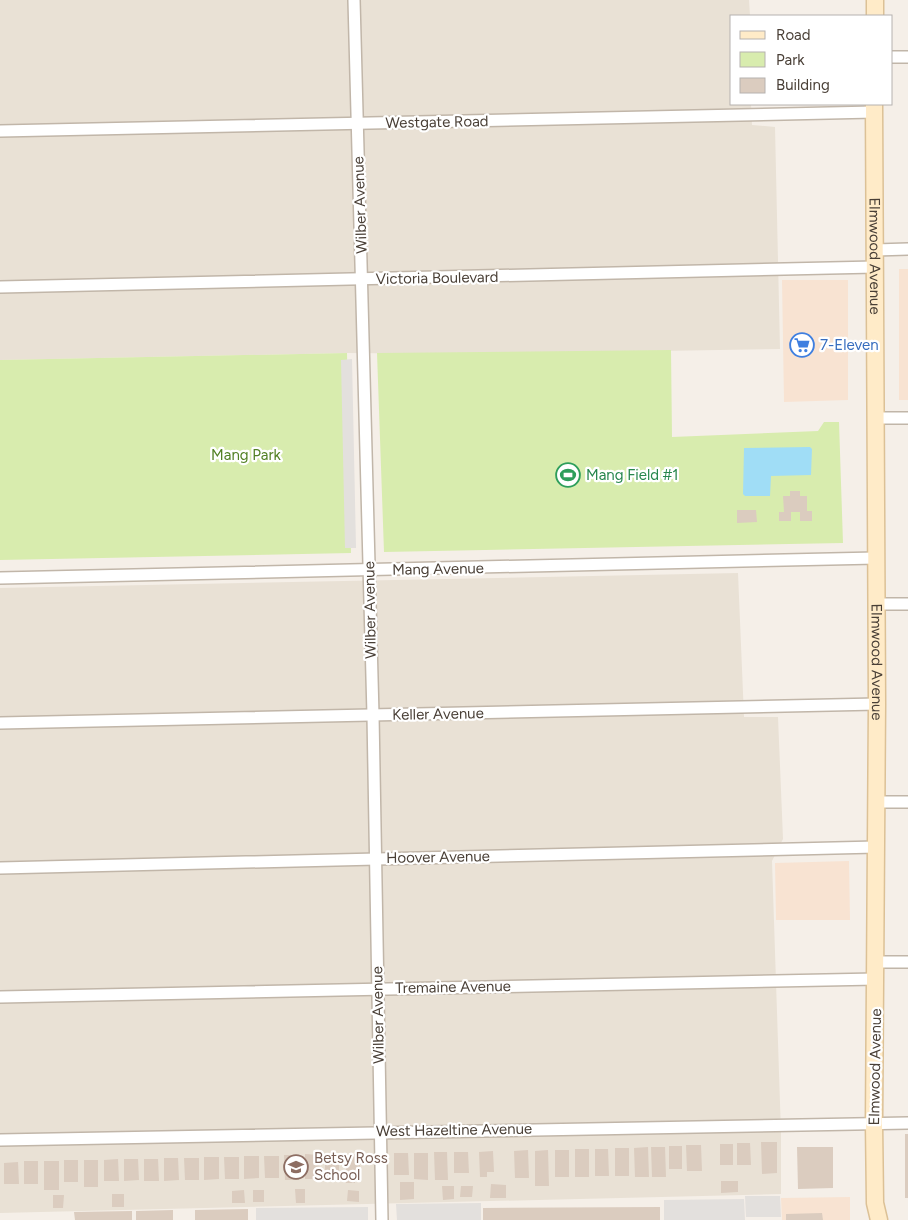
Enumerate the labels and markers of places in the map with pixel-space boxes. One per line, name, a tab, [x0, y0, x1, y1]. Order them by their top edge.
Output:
supermarket icon: 7-Eleven	[789, 332, 815, 358]
place label: 7-Eleven	[820, 336, 879, 354]
sports icon: Mang Field #1	[555, 462, 581, 488]
place label: Mang Field #1	[586, 466, 678, 484]
place label: Betsy Ross School	[314, 1149, 388, 1184]
school or university icon: Betsy Ross School	[283, 1154, 309, 1180]

